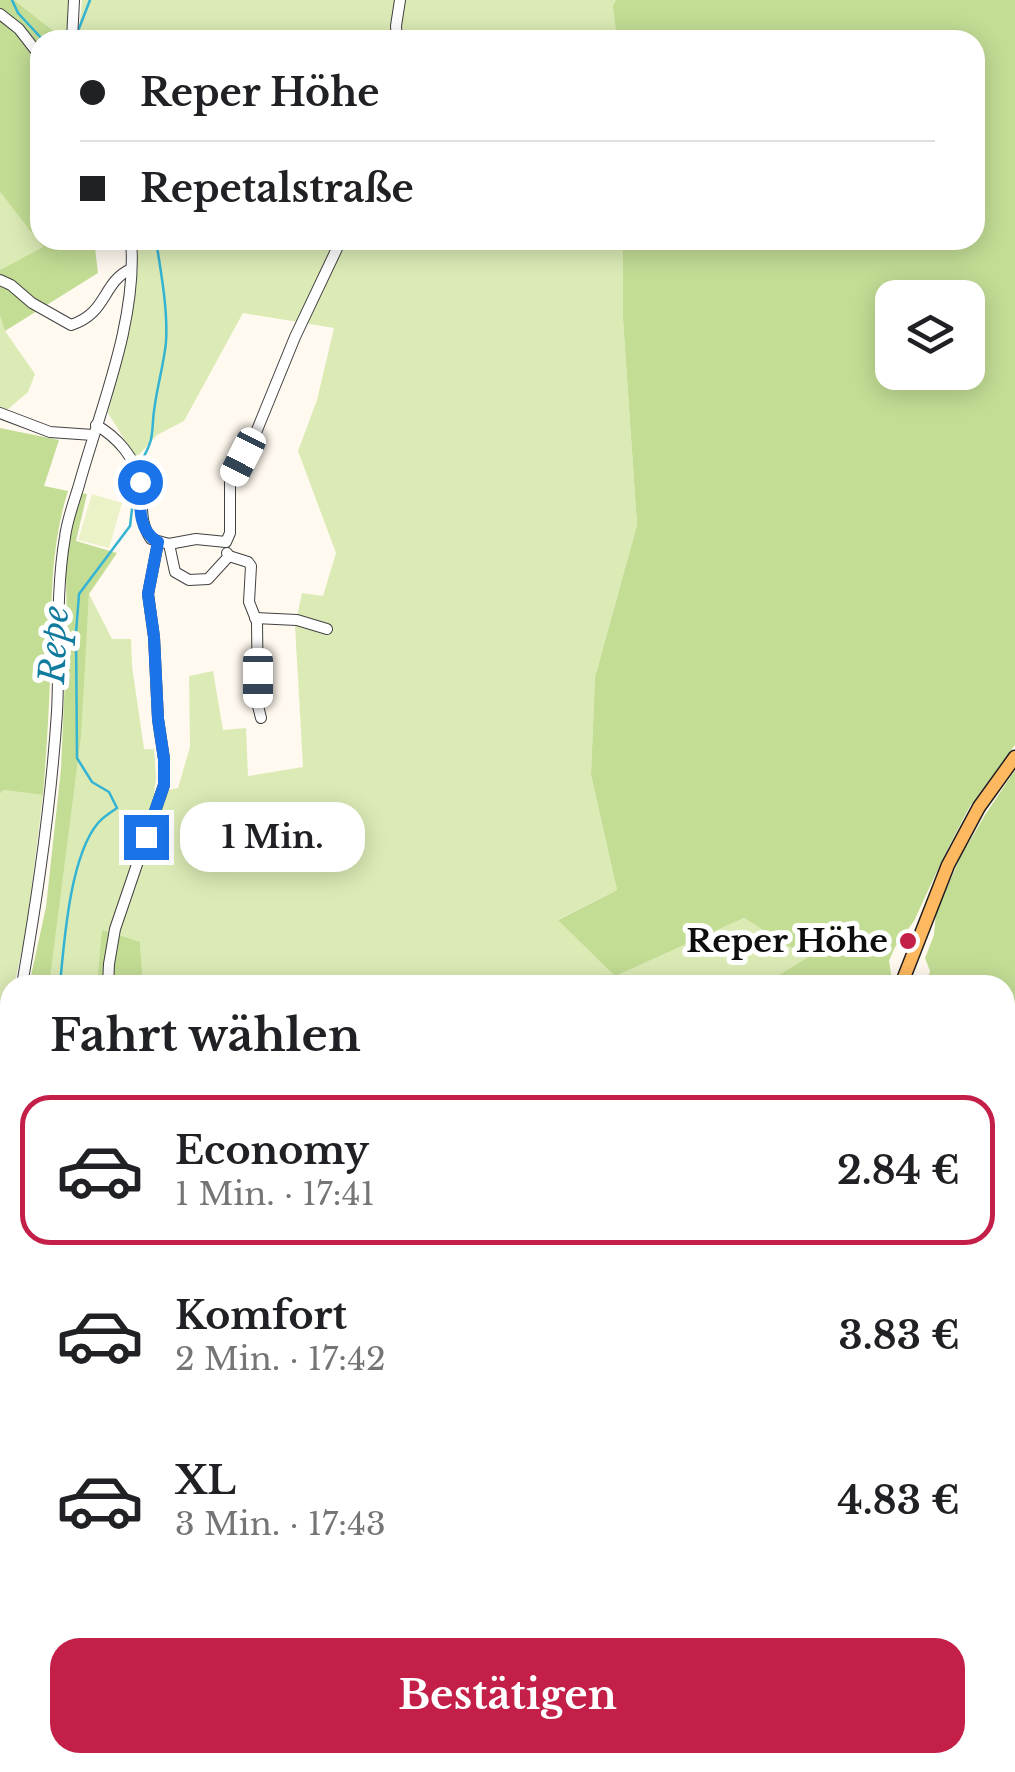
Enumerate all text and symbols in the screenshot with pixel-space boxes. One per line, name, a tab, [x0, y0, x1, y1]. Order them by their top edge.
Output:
text: Reper Höhe	[140, 69, 380, 116]
text: Repetalstraße	[140, 165, 414, 212]
map controls	[875, 280, 985, 390]
button: layers	[875, 280, 985, 390]
car	[216, 423, 270, 491]
route start	[118, 460, 163, 505]
water label: Repe	[30, 605, 77, 686]
car	[243, 648, 273, 708]
callout: 1 Min.	[181, 802, 366, 872]
route end	[124, 815, 169, 860]
text: 1 Min.	[221, 817, 324, 857]
place label: Reper Höhe	[686, 921, 888, 961]
marker: Reper Höhe	[897, 930, 919, 952]
text: Fahrt wählen	[50, 1007, 361, 1063]
icon: car	[55, 1125, 145, 1215]
text: Economy	[175, 1127, 369, 1174]
text: 2.84 €	[837, 1147, 960, 1194]
text: 1 Min. · 17:41	[175, 1174, 375, 1214]
icon: car	[55, 1290, 145, 1380]
text: Komfort	[175, 1292, 347, 1339]
text: 3.83 €	[839, 1312, 960, 1359]
text: 2 Min. · 17:42	[175, 1339, 386, 1379]
icon: car	[55, 1455, 145, 1545]
text: XL	[175, 1457, 236, 1504]
text: 4.83 €	[837, 1477, 960, 1524]
text: 3 Min. · 17:43	[175, 1504, 386, 1544]
button: Bestätigen	[50, 1638, 965, 1753]

